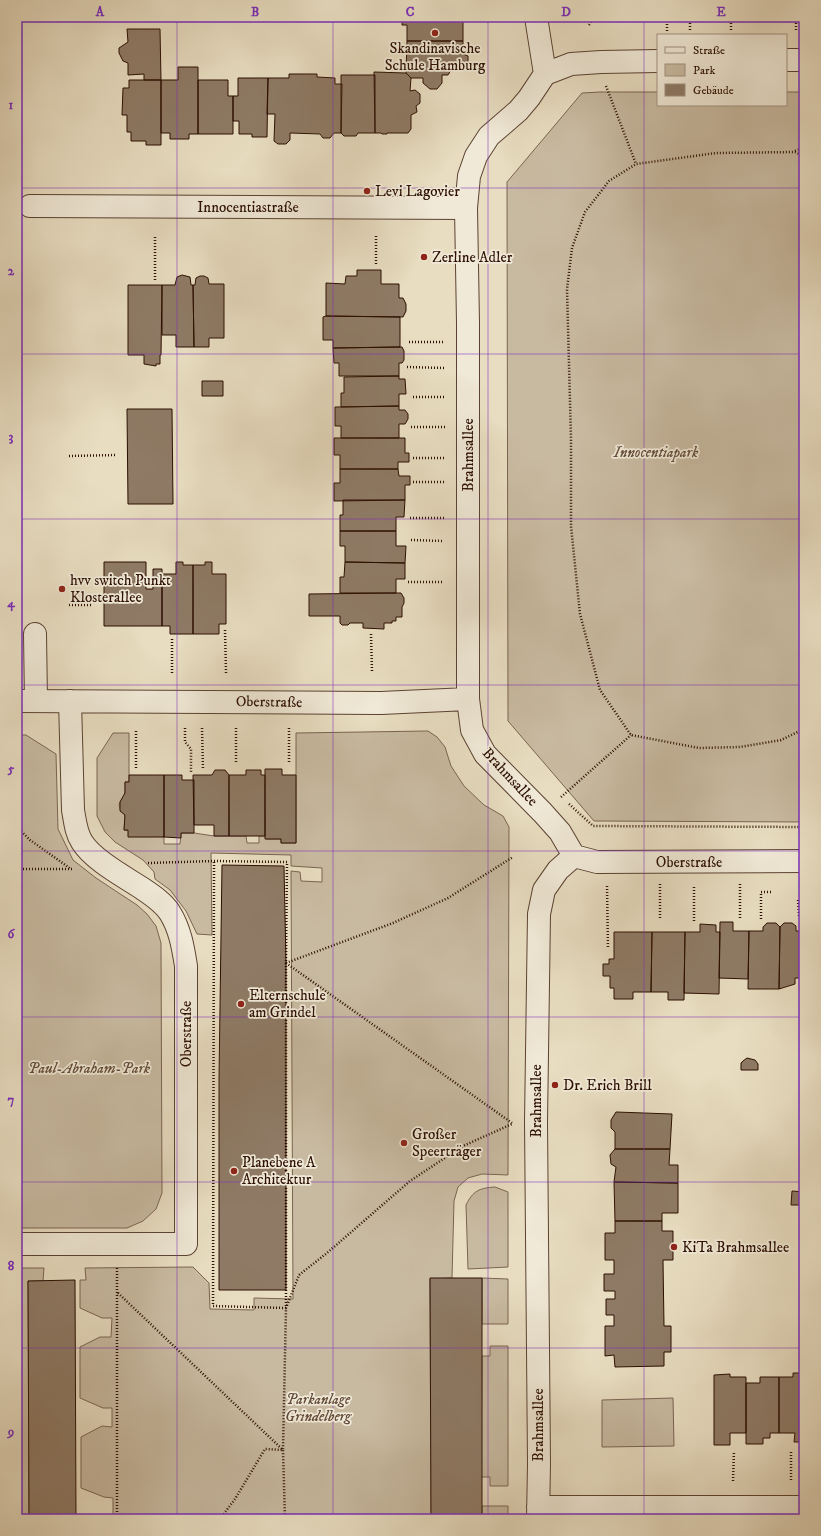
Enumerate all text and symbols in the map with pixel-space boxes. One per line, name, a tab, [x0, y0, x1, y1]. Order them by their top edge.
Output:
text: A	[95, 4, 105, 20]
text: B	[251, 4, 259, 20]
text: C	[406, 4, 415, 20]
text: D	[561, 4, 571, 20]
text: E	[716, 4, 726, 20]
marker: Skandinavische Schule Hamburg	[430, 28, 440, 38]
legend	[657, 34, 787, 106]
place label: Skandinavische Schule Hamburg	[385, 39, 486, 75]
text: Straße	[693, 43, 725, 58]
text: Park	[693, 63, 715, 78]
text: Gebäude	[693, 83, 734, 98]
text: 1	[9, 97, 14, 113]
place label: Levi Lagovier	[375, 182, 460, 201]
marker: Levi Lagovier	[362, 186, 372, 196]
street label: Innocentiastraße	[197, 198, 299, 217]
place label: Zerline Adler	[432, 248, 513, 267]
marker: Zerline Adler	[419, 252, 429, 262]
text: 2	[8, 263, 15, 279]
street label: Brahmsallee	[459, 418, 478, 492]
text: 3	[9, 429, 14, 445]
park label: Innocentiapark	[613, 443, 699, 462]
place label: hvv switch Punkt Klosterallee	[70, 571, 171, 607]
marker: hvv switch Punkt Klosterallee	[57, 584, 67, 594]
text: 4	[6, 595, 15, 612]
street label: Oberstraße	[236, 692, 302, 712]
street label: Brahmsallee	[478, 744, 542, 810]
text: 5	[7, 761, 15, 777]
street label: Oberstraße	[656, 853, 722, 872]
text: 6	[8, 926, 16, 942]
place label: Elternschule am Grindel	[249, 986, 326, 1022]
marker: Elternschule am Grindel	[236, 999, 246, 1009]
street label: Oberstraße	[177, 1001, 196, 1067]
park label: Paul-Abraham-Park	[28, 1059, 151, 1078]
street label: Brahmsallee	[527, 1064, 546, 1138]
place label: Dr. Erich Brill	[563, 1076, 652, 1095]
marker: Dr. Erich Brill	[550, 1080, 560, 1090]
text: 7	[8, 1092, 15, 1108]
place label: Großer Speerträger	[412, 1125, 482, 1161]
marker: Großer Speerträger	[399, 1138, 409, 1148]
place label: Planebene A Architektur	[242, 1153, 316, 1189]
marker: Planebene A Architektur	[229, 1166, 239, 1176]
place label: KiTa Brahmsallee	[682, 1238, 789, 1257]
marker: KiTa Brahmsallee	[669, 1242, 679, 1252]
text: 8	[8, 1258, 15, 1274]
street label: Brahmsallee	[529, 1388, 548, 1462]
park label: Parkanlage Grindelberg	[285, 1390, 353, 1426]
text: 9	[7, 1424, 14, 1440]

